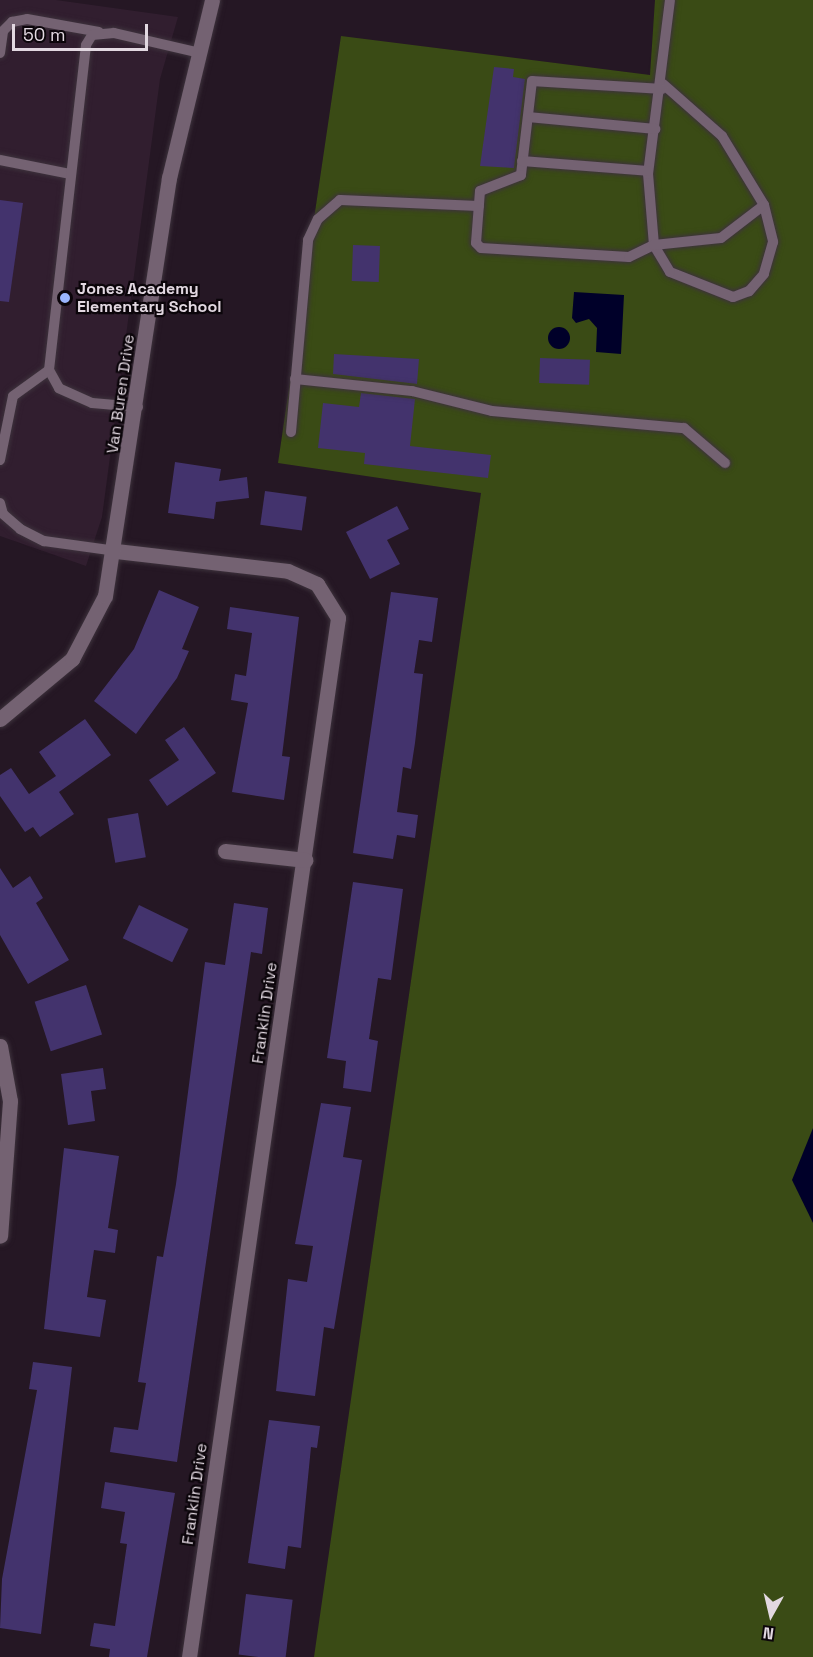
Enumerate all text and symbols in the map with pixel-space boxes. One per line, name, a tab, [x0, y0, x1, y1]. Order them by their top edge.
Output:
scale bar	[15, 12, 152, 50]
text: 50 m	[23, 23, 65, 46]
place label: Jones Academy Elementary School	[77, 279, 221, 317]
marker: Jones Academy Elementary School	[58, 291, 72, 305]
street label: Van Buren Drive	[103, 333, 139, 455]
street label: Franklin Drive	[248, 961, 282, 1065]
street label: Franklin Drive	[178, 1442, 212, 1546]
north arrow	[741, 1585, 801, 1645]
text: N	[762, 1622, 775, 1644]

